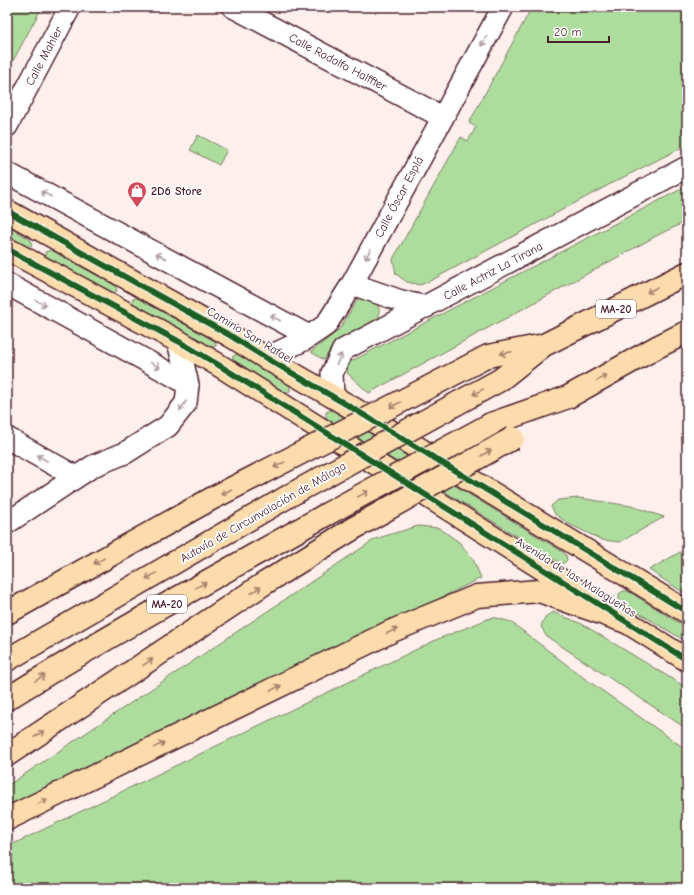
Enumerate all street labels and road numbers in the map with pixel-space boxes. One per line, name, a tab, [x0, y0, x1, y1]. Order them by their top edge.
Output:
street label: Calle Mahler	[23, 24, 66, 88]
street label: Calle Rodolfo Halffter	[287, 30, 390, 94]
street label: Calle Óscar Esplá	[372, 154, 426, 240]
street label: Calle Actriz La Tirana	[441, 239, 545, 303]
road number: MA-20	[596, 300, 636, 318]
street label: Camino San Rafael	[204, 304, 296, 366]
street label: Autovía de Circunvalación de Málaga	[178, 459, 348, 565]
street label: Avenida de las Malagueñas	[513, 534, 639, 620]
road number: MA-20	[147, 595, 187, 613]

